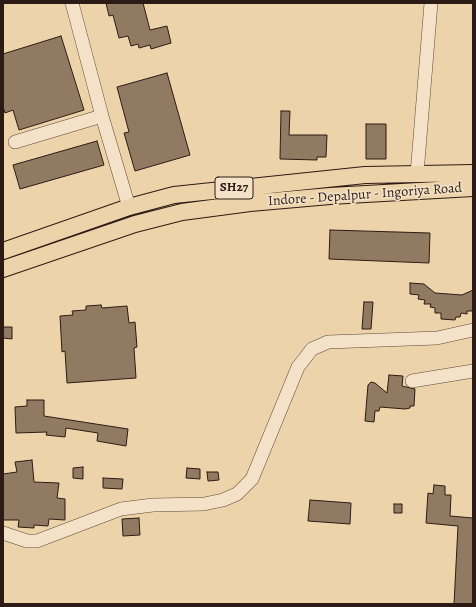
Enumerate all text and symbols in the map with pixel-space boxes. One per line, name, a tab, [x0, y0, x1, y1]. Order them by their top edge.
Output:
road number: SH27	[215, 177, 253, 199]
street label: Indore - Depalpur - Ingoriya Road	[267, 180, 463, 210]

